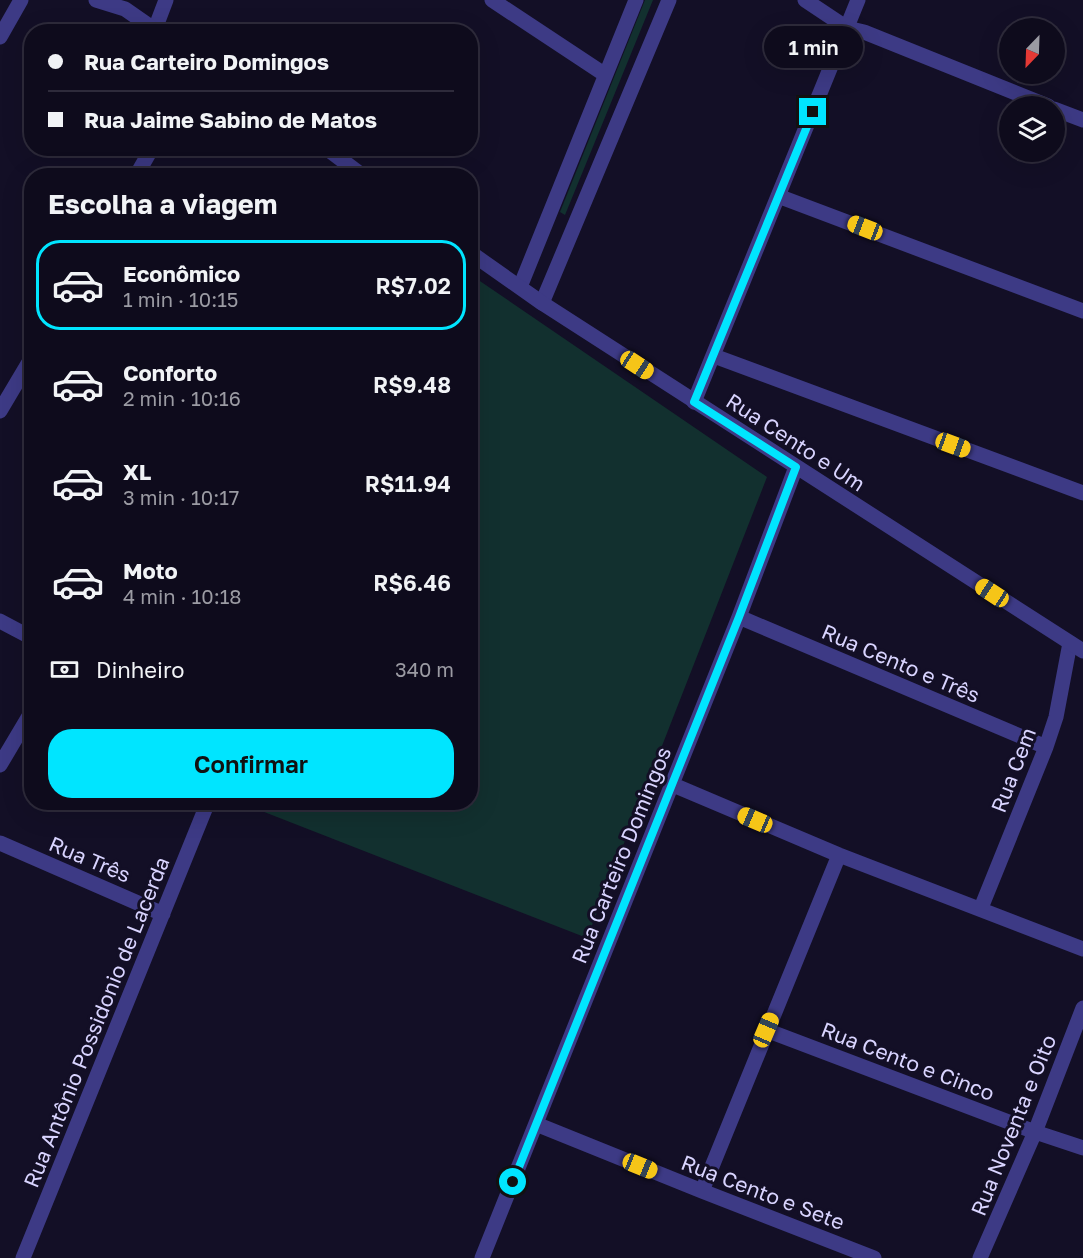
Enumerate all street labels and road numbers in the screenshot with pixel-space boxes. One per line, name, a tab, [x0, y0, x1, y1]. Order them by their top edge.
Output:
street label: Rua Cento e Um	[722, 387, 870, 497]
street label: Rua Cento e Três	[818, 618, 984, 708]
street label: Rua Cem	[985, 724, 1041, 816]
street label: Rua Carteiro Domingos	[566, 743, 676, 967]
street label: Rua Três	[45, 830, 135, 888]
street label: Rua Antônio Possidonio de Lacerda	[18, 853, 174, 1191]
street label: Rua Cento e Cinco	[818, 1016, 998, 1106]
street label: Rua Noventa e Oito	[965, 1031, 1061, 1219]
street label: Rua Cento e Sete	[678, 1149, 848, 1235]

